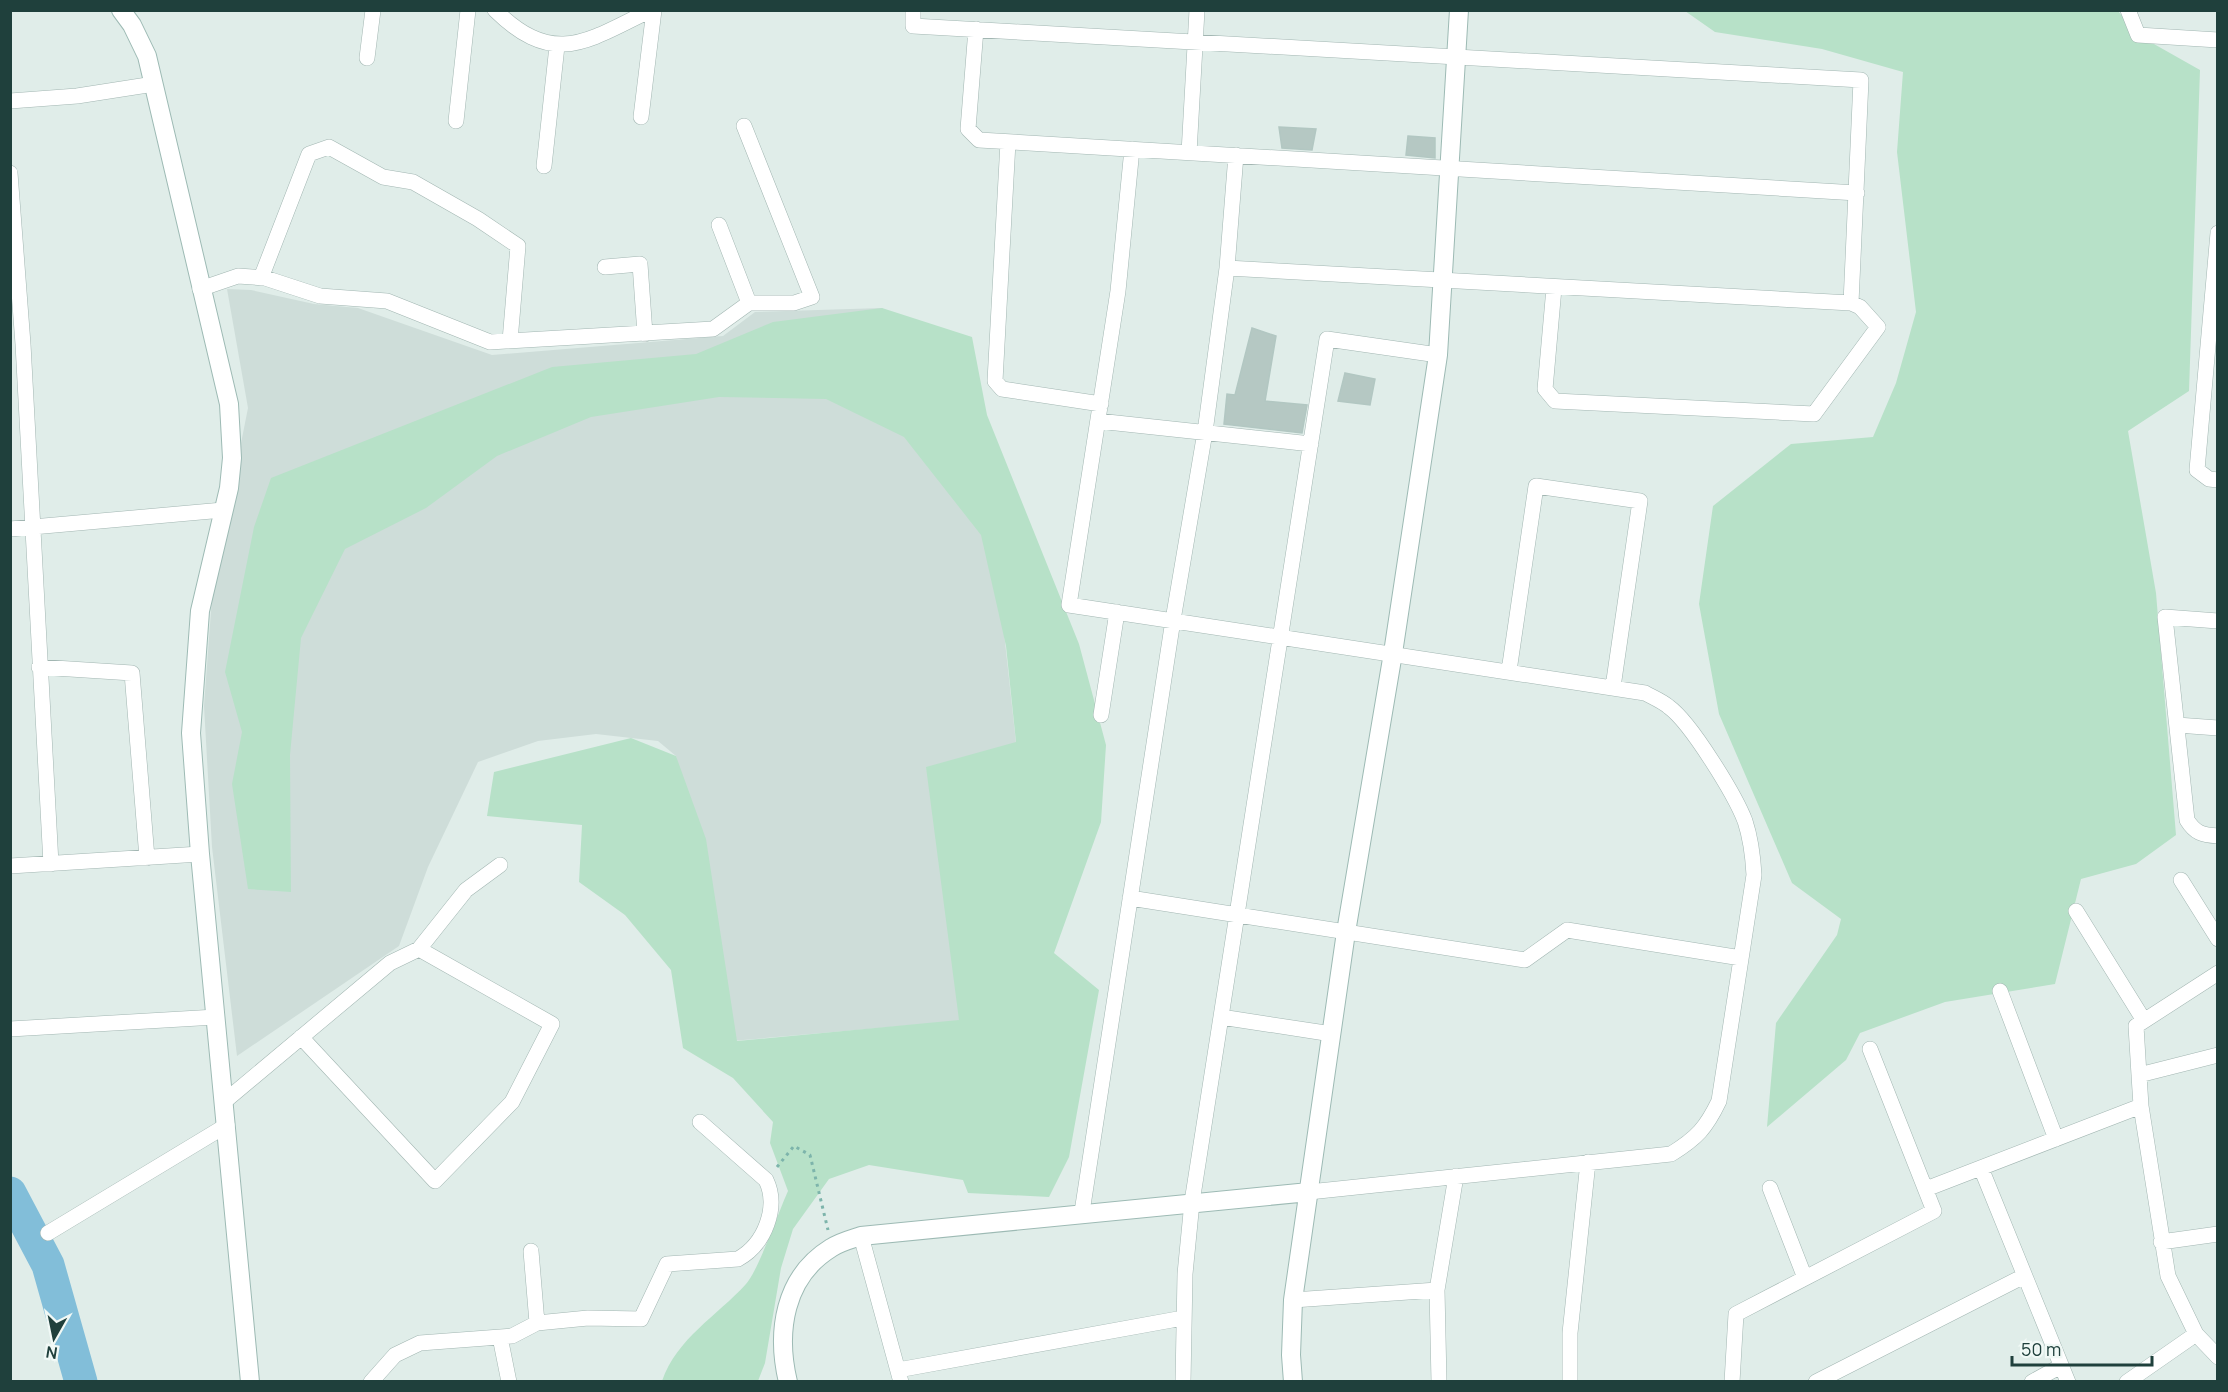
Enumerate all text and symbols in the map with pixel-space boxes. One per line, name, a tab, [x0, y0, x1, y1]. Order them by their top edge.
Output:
north arrow	[24, 1308, 84, 1368]
scale bar	[2012, 1329, 2152, 1367]
text: 50 m	[2021, 1337, 2061, 1361]
text: N	[44, 1341, 59, 1365]

